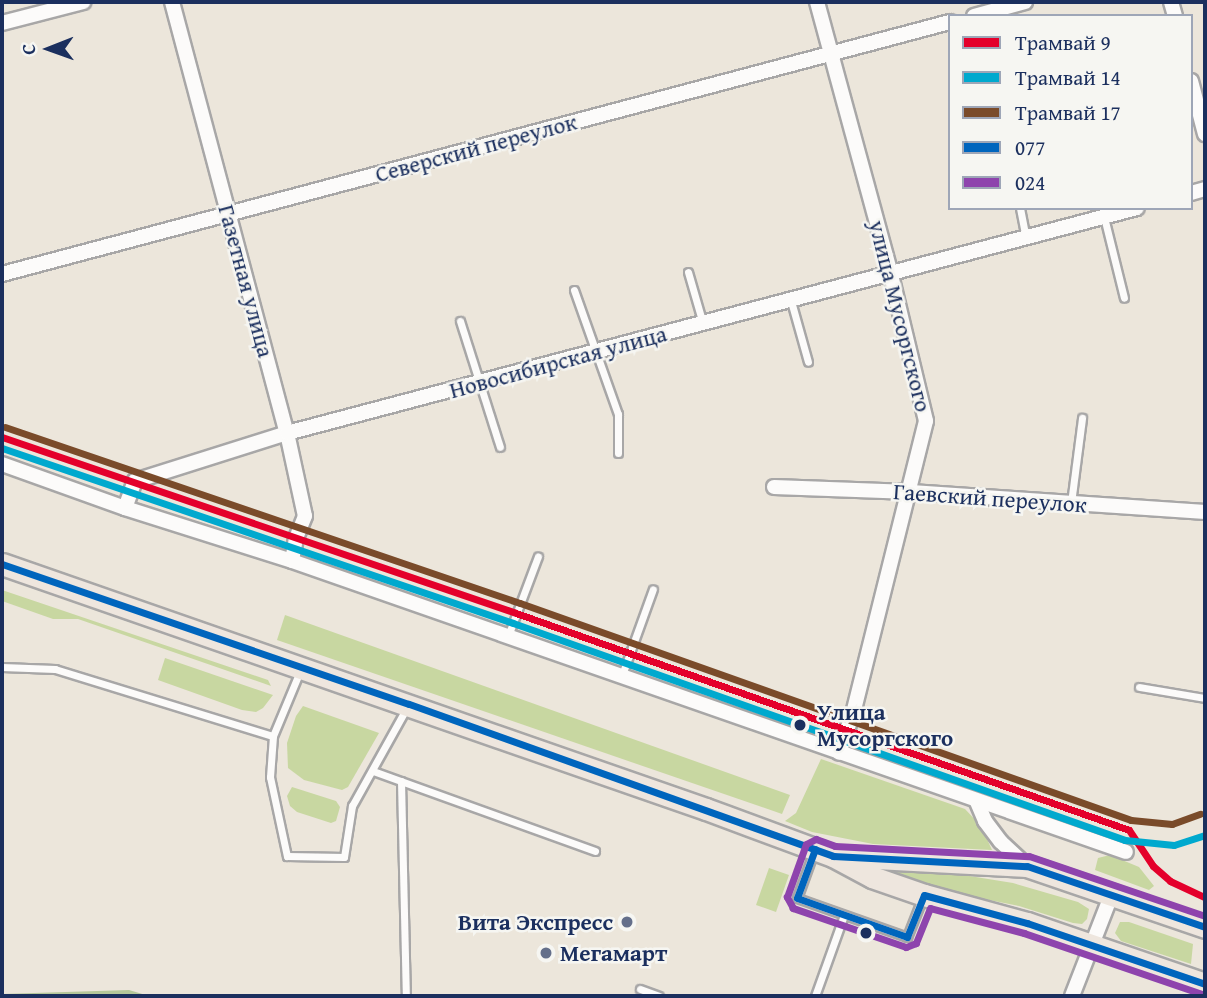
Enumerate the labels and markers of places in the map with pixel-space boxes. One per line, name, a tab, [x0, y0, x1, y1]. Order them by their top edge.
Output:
place label: Улица Мусоргского	[817, 698, 953, 752]
marker: Улица Мусоргского	[789, 714, 811, 736]
place label: Вита Экспресс	[458, 908, 613, 936]
marker: Вита Экспресс	[619, 914, 635, 930]
unlabelled marker	[859, 926, 873, 940]
place label: Мегамарт	[560, 939, 667, 967]
marker: Мегамарт	[538, 945, 554, 961]

